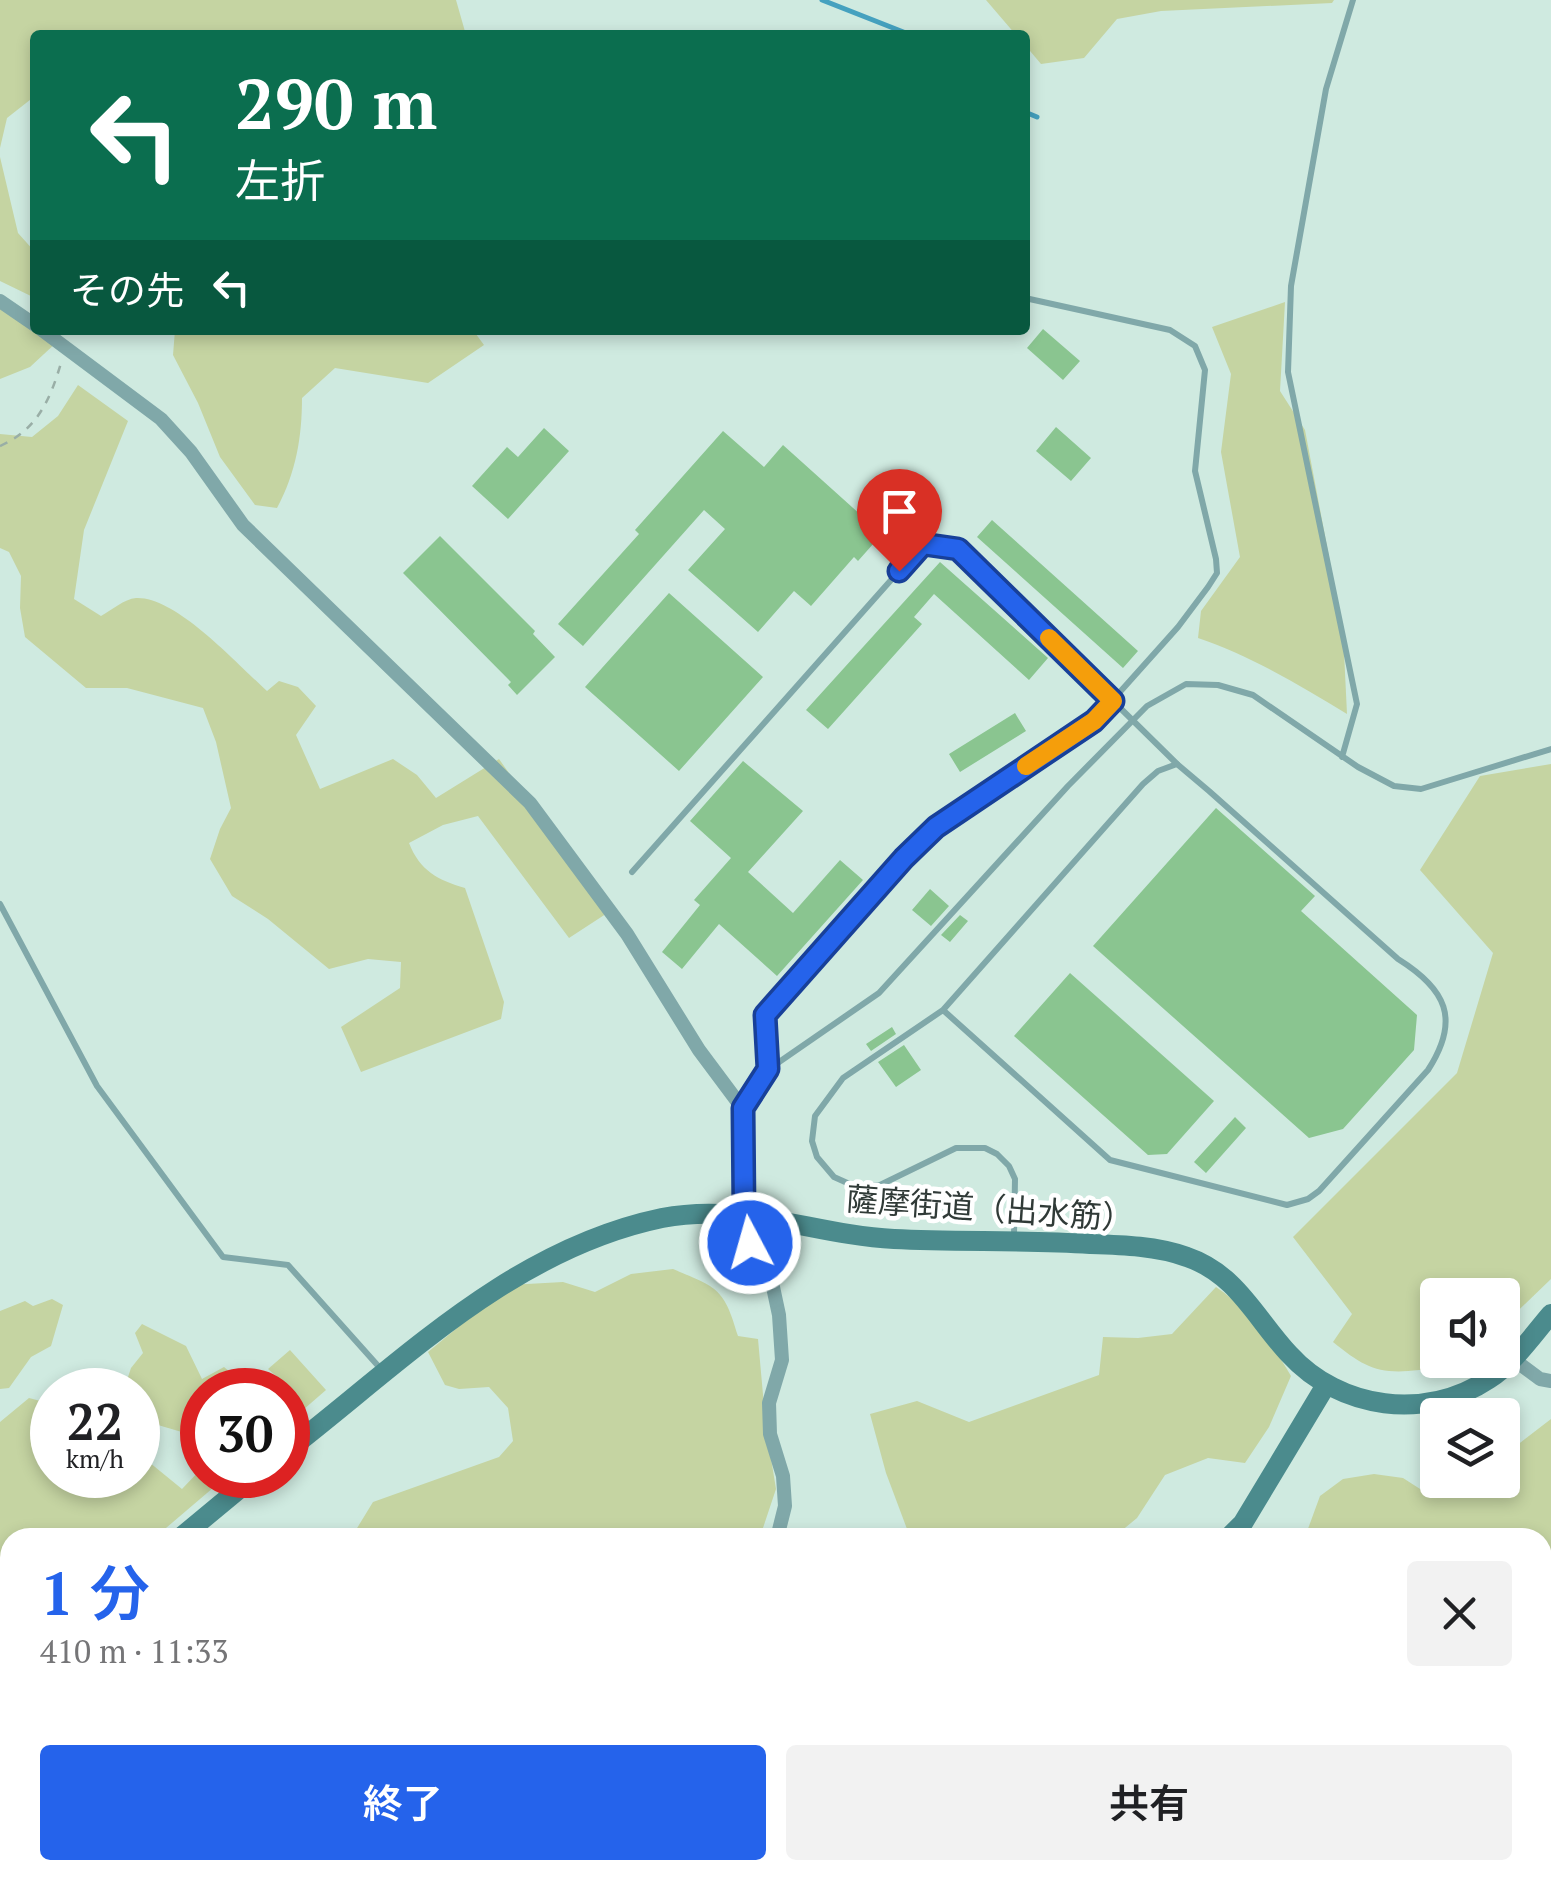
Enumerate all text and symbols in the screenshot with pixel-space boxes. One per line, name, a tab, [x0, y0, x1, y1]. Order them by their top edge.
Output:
text: 290 m	[235, 56, 437, 149]
icon: left	[70, 70, 200, 200]
text: 左折	[235, 150, 325, 210]
icon: left	[204, 260, 259, 315]
text: その先	[70, 265, 184, 315]
pin	[857, 469, 942, 572]
icon: arrive	[872, 484, 927, 539]
street label: 薩摩街道（出水筋）	[845, 1177, 1135, 1239]
position arrow	[698, 1191, 802, 1295]
map controls	[1420, 1278, 1520, 1498]
button: sound	[1420, 1278, 1520, 1378]
speed limit sign: 30	[180, 1368, 310, 1498]
text: 22	[67, 1388, 123, 1454]
button: layers	[1420, 1398, 1520, 1498]
text: km/h	[66, 1442, 124, 1475]
text: 1 分	[40, 1553, 150, 1632]
button: close	[1407, 1561, 1512, 1666]
text: 410 m · 11:33	[40, 1630, 228, 1672]
button: 終了	[40, 1745, 766, 1860]
button: 共有	[786, 1745, 1512, 1860]

